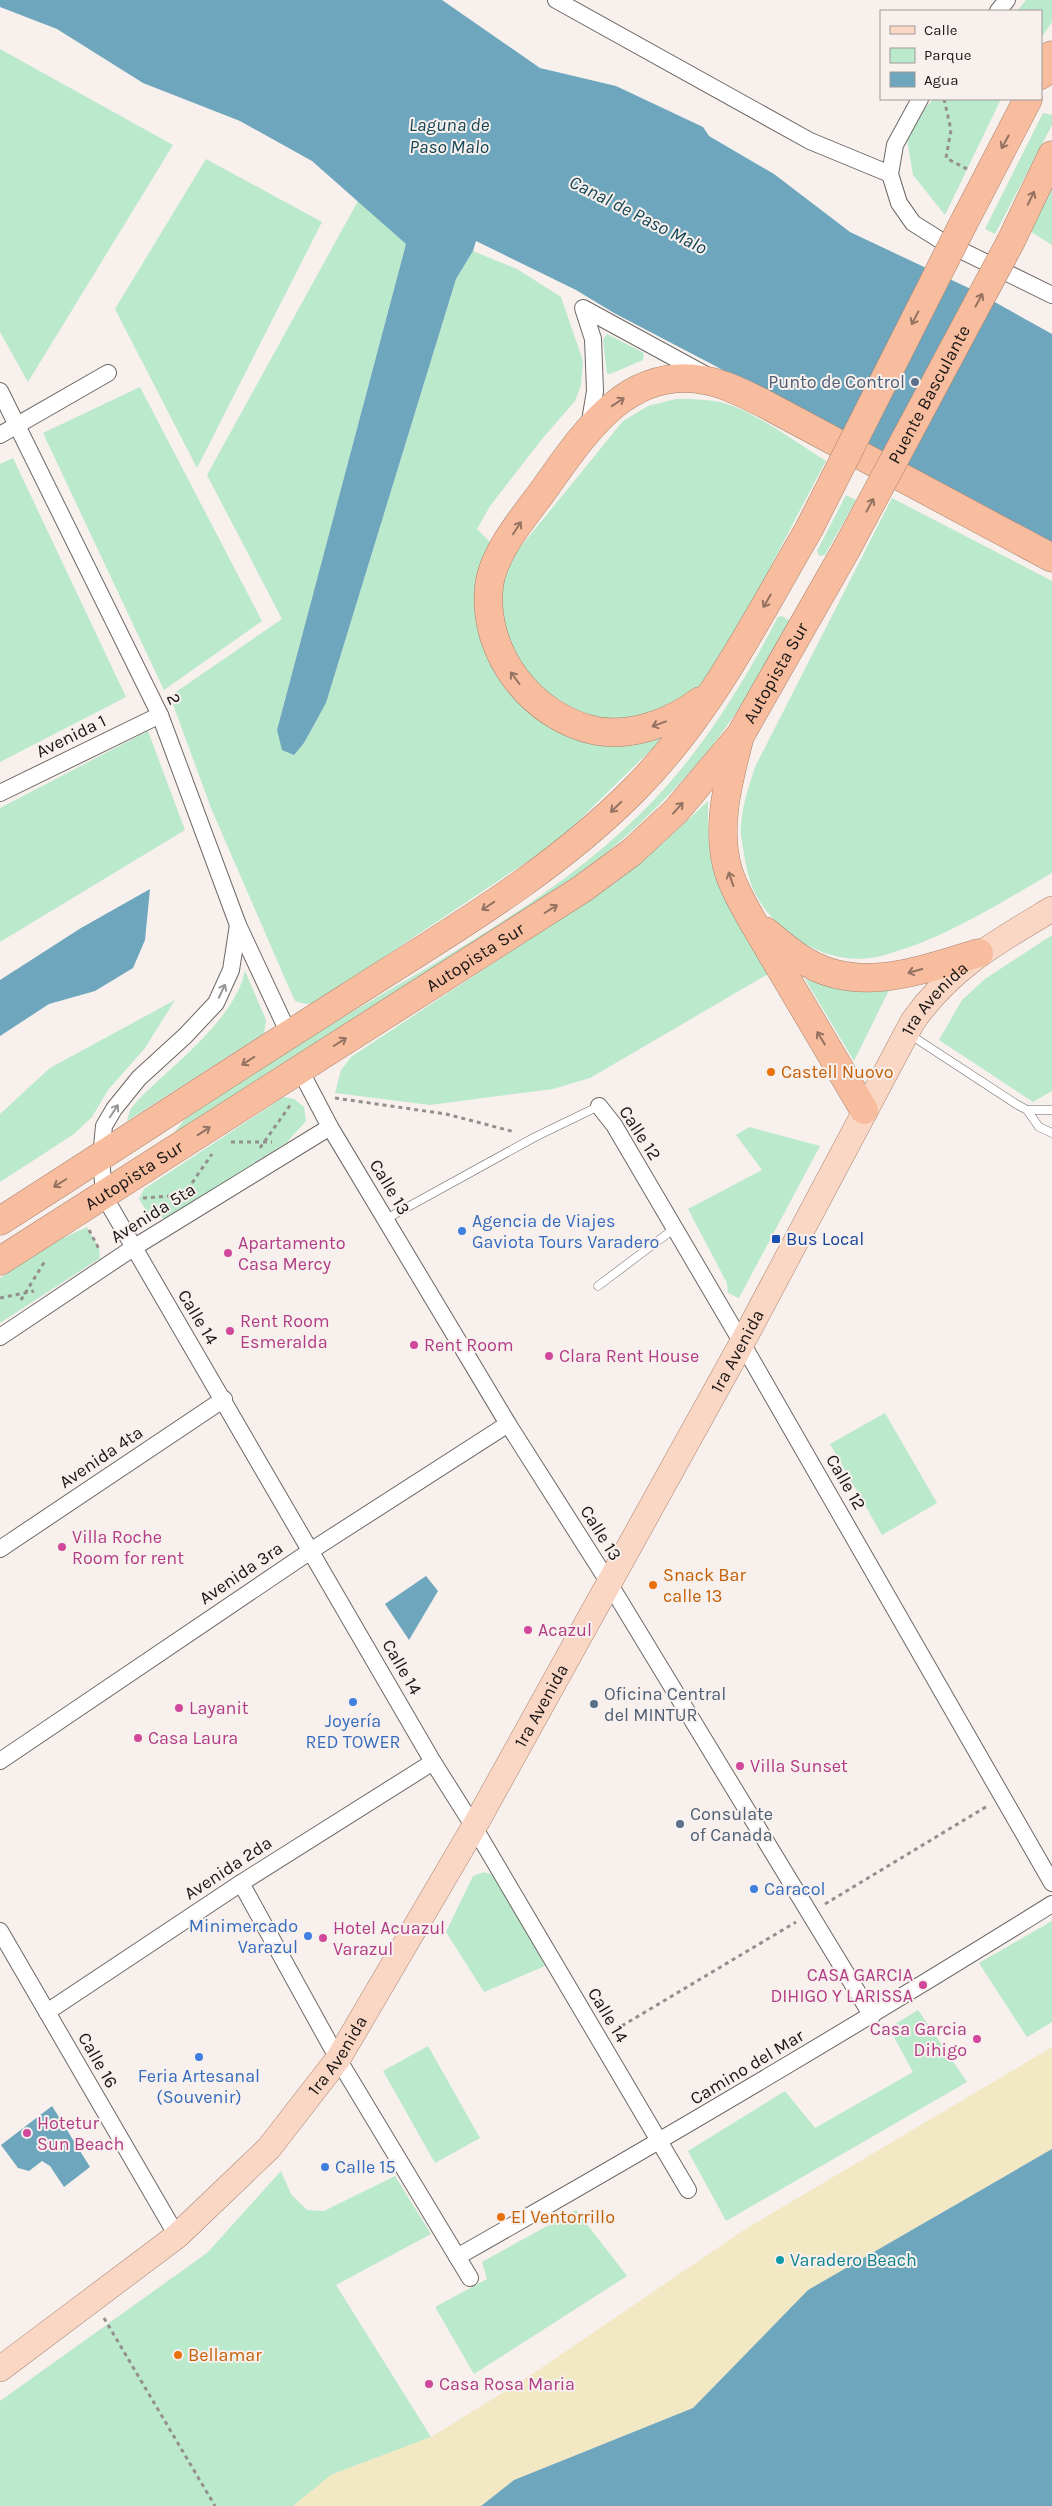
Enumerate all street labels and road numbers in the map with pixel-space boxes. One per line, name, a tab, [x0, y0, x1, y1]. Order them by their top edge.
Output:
street label: Puente Basculante	[883, 321, 975, 468]
street label: Autopista Sur	[738, 618, 813, 727]
street label: 2	[162, 690, 186, 708]
street label: Avenida 1	[32, 710, 110, 762]
street label: Autopista Sur	[422, 917, 529, 997]
street label: 1ra Avenida	[896, 957, 973, 1039]
street label: Calle 12	[614, 1101, 666, 1165]
street label: Autopista Sur	[81, 1136, 188, 1215]
street label: Calle 13	[365, 1155, 415, 1219]
street label: Avenida 5ta	[106, 1178, 200, 1248]
street label: Calle 14	[173, 1285, 223, 1349]
street label: 1ra Avenida	[706, 1306, 769, 1397]
street label: Avenida 4ta	[55, 1421, 147, 1493]
street label: Calle 12	[821, 1450, 871, 1514]
street label: Calle 13	[575, 1501, 627, 1565]
street label: Avenida 3ra	[195, 1537, 287, 1609]
street label: Calle 14	[377, 1635, 427, 1699]
street label: 1ra Avenida	[509, 1660, 573, 1751]
street label: Avenida 2da	[180, 1831, 276, 1905]
street label: Calle 14	[583, 1983, 633, 2047]
street label: 1ra Avenida	[303, 2012, 372, 2100]
street label: Camino del Mar	[686, 2024, 808, 2110]
street label: Calle 16	[73, 2028, 123, 2092]

